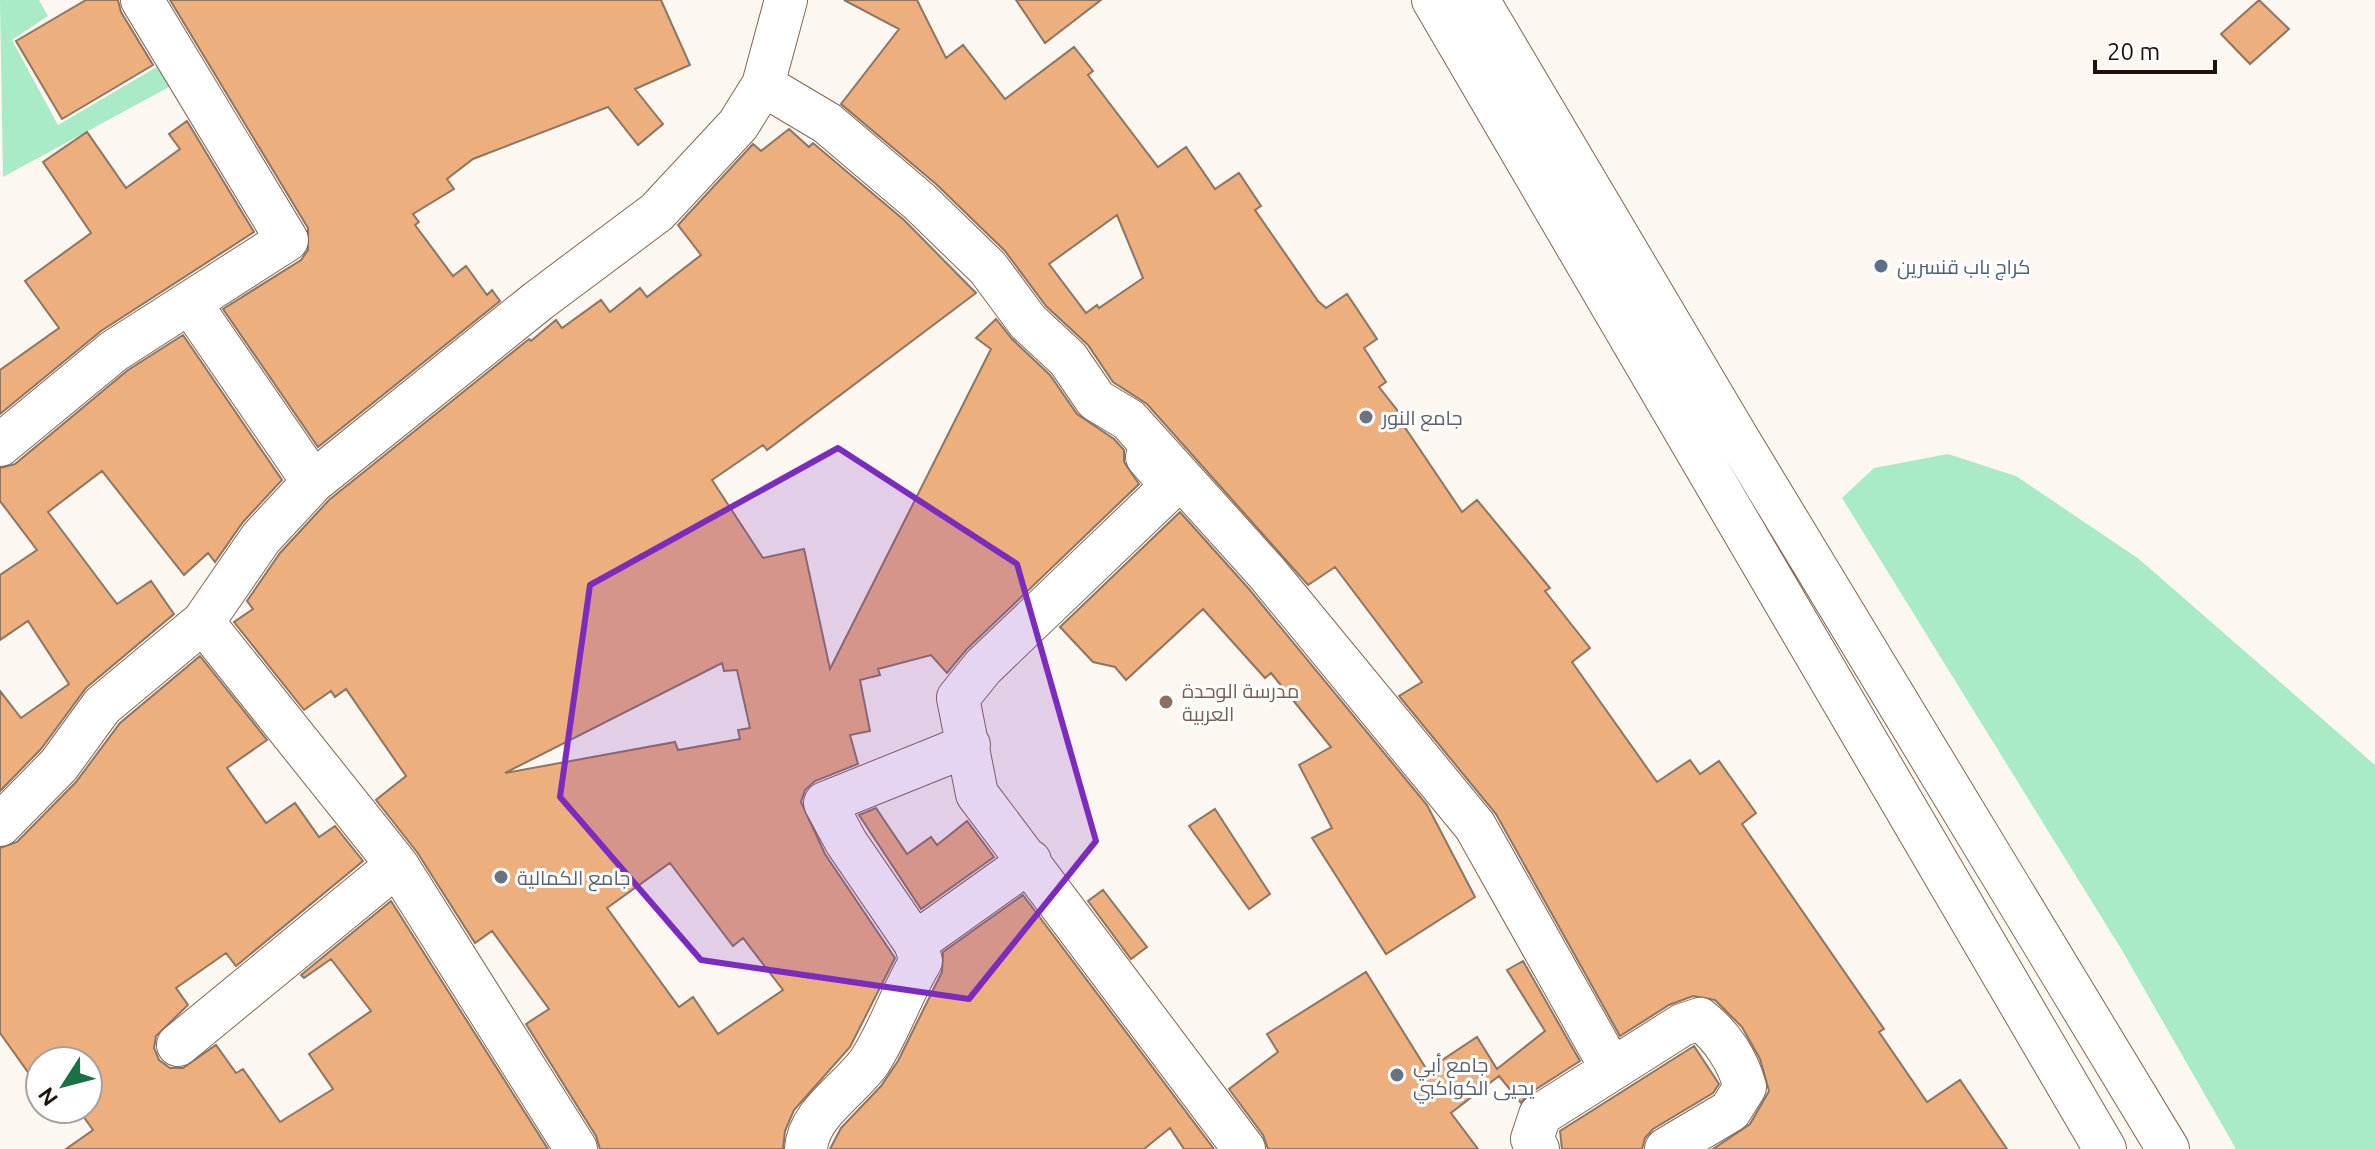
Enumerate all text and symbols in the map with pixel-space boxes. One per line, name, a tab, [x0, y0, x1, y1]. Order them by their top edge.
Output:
scale bar	[2095, 24, 2215, 74]
text: 20 m	[2107, 38, 2160, 65]
place label: كراج باب قنسرين	[1897, 255, 2030, 281]
marker: كراج باب قنسرين	[1872, 257, 1890, 275]
place label: جامع النور	[1381, 406, 1463, 432]
marker: جامع النور	[1357, 408, 1375, 426]
place label: مدرسة الوحدة العربية	[1182, 679, 1299, 726]
marker: مدرسة الوحدة العربية	[1157, 693, 1175, 711]
place label: جامع الكمالية	[517, 866, 630, 892]
marker: جامع الكمالية	[492, 868, 510, 886]
north arrow	[24, 1045, 104, 1125]
place label: جامع أبي يحيى الكواكبي	[1413, 1053, 1535, 1104]
marker: جامع أبي يحيى الكواكبي	[1388, 1066, 1406, 1084]
text: N	[32, 1083, 62, 1111]

